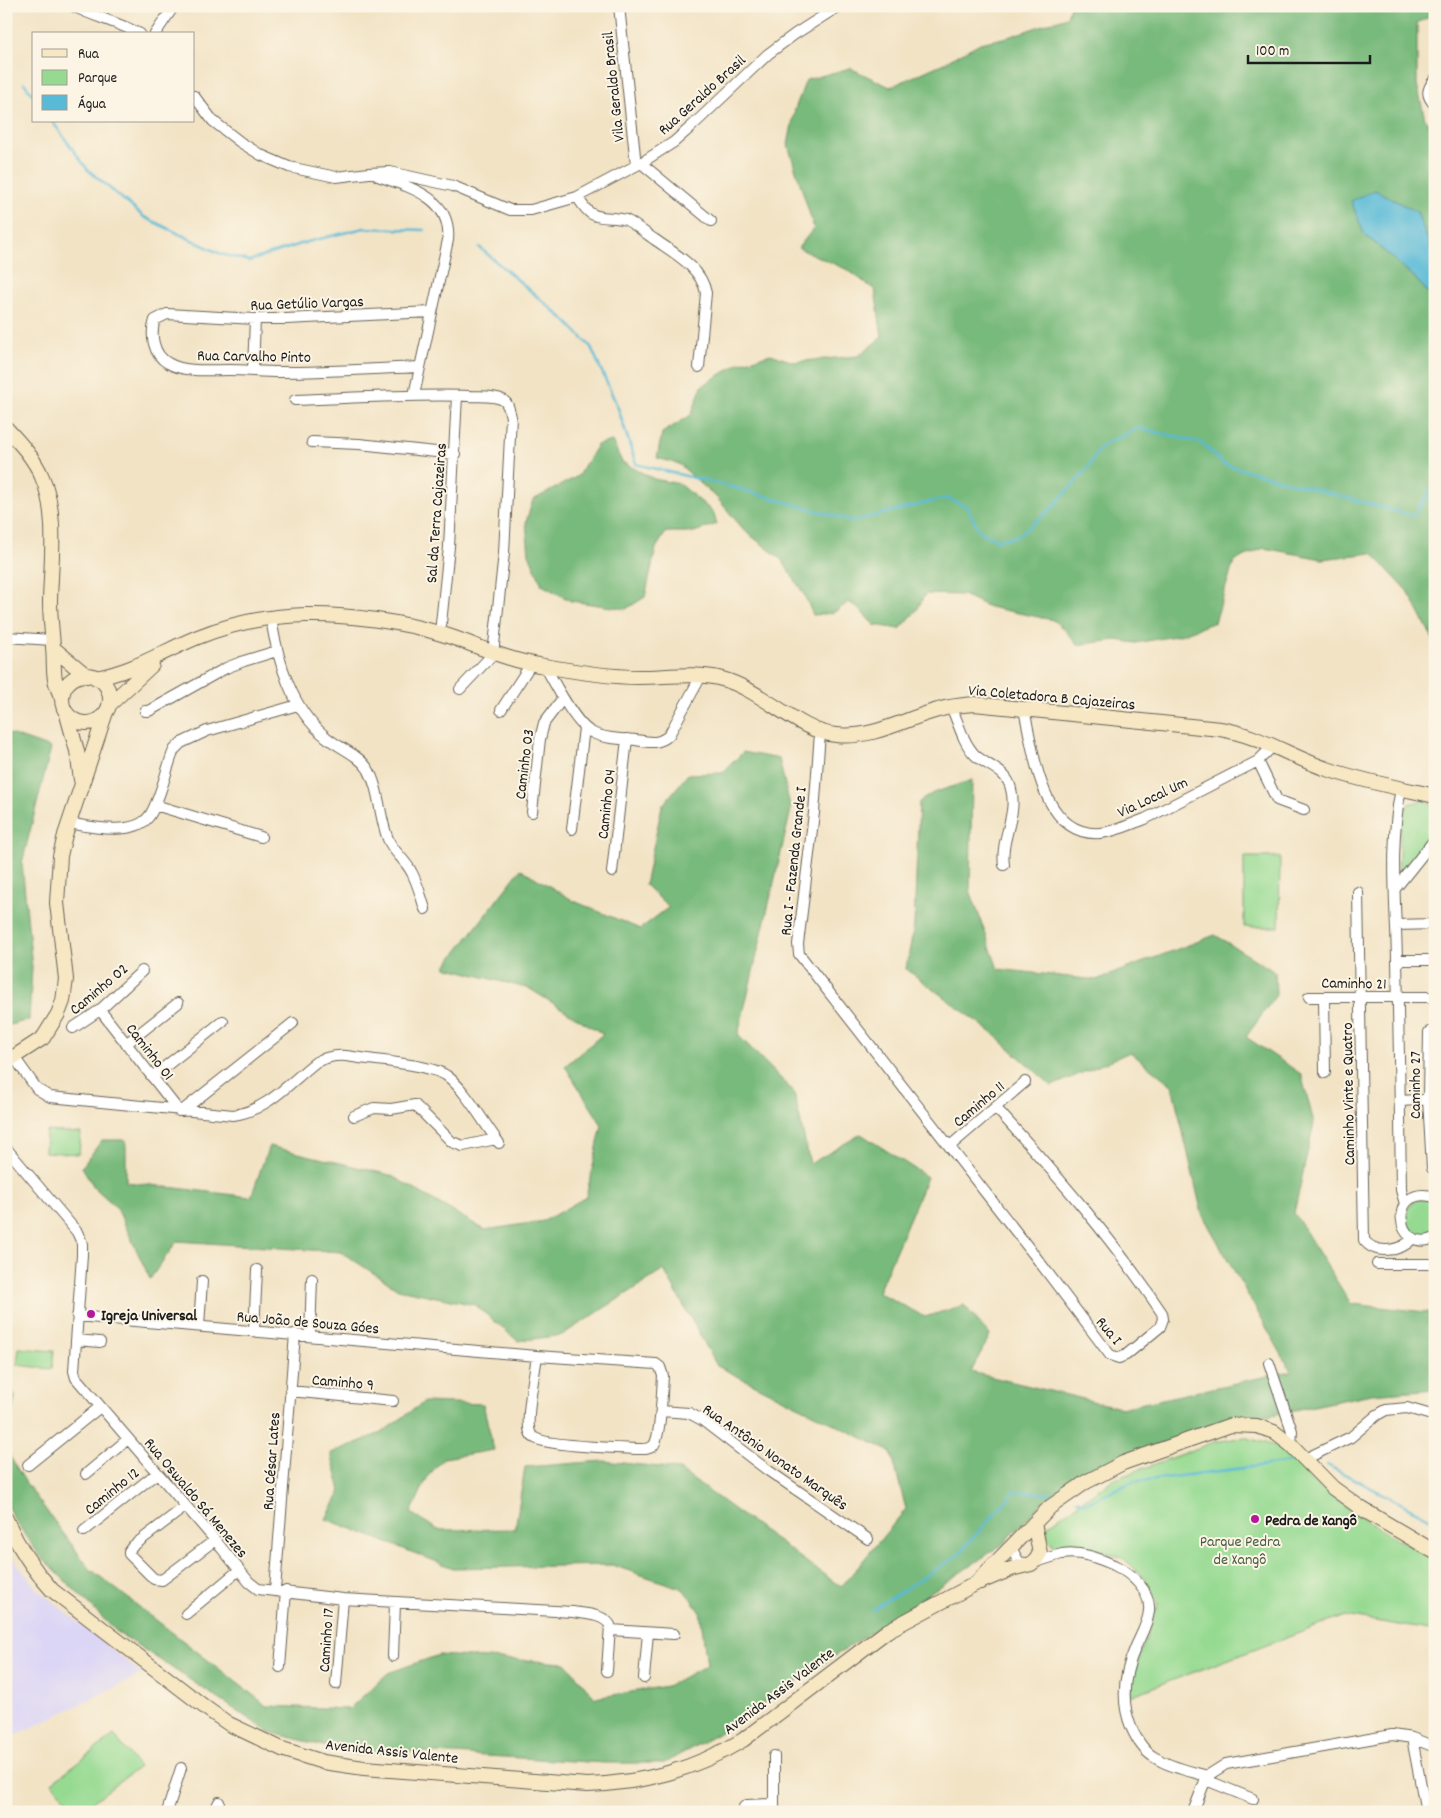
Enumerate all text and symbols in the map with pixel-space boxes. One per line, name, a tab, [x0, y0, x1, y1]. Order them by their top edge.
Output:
street label: Vila Geraldo Brasil	[597, 30, 632, 143]
legend	[32, 32, 195, 122]
scale bar	[1248, 32, 1371, 64]
text: 100 m	[1256, 41, 1289, 63]
text: Rua	[78, 44, 100, 66]
street label: Rua Geraldo Brasil	[654, 50, 752, 142]
text: Parque	[78, 68, 118, 90]
text: Água	[78, 94, 107, 116]
street label: Rua Getúlio Vargas	[250, 291, 365, 318]
street label: Rua Carvalho Pinto	[197, 345, 311, 370]
street label: Sal da Terra Cajazeiras	[421, 442, 454, 584]
street label: Via Coletadora B Cajazeiras	[967, 680, 1136, 717]
street label: Caminho 03	[510, 728, 541, 801]
street label: Caminho 04	[592, 768, 623, 840]
street label: Via Local Um	[1114, 772, 1192, 825]
street label: Rua I - Fazenda Grande I	[775, 786, 814, 937]
street label: Caminho 02	[65, 958, 134, 1021]
street label: Caminho 21	[1321, 972, 1387, 997]
street label: Caminho 01	[119, 1019, 179, 1086]
street label: Caminho Vinte e Quatro	[1337, 1022, 1362, 1166]
street label: Caminho 27	[1405, 1051, 1428, 1119]
street label: Caminho 11	[949, 1076, 1011, 1134]
place label: Igreja Universal	[101, 1305, 197, 1328]
street label: Rua João de Souza Góes	[236, 1306, 380, 1341]
marker: Igreja Universal	[85, 1308, 97, 1320]
street label: Rua I	[1089, 1312, 1127, 1351]
street label: Caminho 9	[311, 1369, 375, 1398]
street label: Rua Antônio Nonato Marquês	[697, 1399, 852, 1517]
street label: Rua César Lates	[258, 1411, 287, 1511]
street label: Rua Oswaldo Sá Menezes	[138, 1433, 253, 1564]
street label: Caminho 12	[80, 1462, 145, 1521]
place label: Pedra de Xangô	[1265, 1510, 1357, 1533]
marker: Pedra de Xangô	[1249, 1513, 1261, 1525]
park label: Parque Pedra de Xangô	[1200, 1531, 1281, 1572]
street label: Caminho 17	[314, 1607, 341, 1673]
street label: Avenida Assis Valente	[719, 1643, 840, 1741]
street label: Avenida Assis Valente	[324, 1734, 459, 1771]

